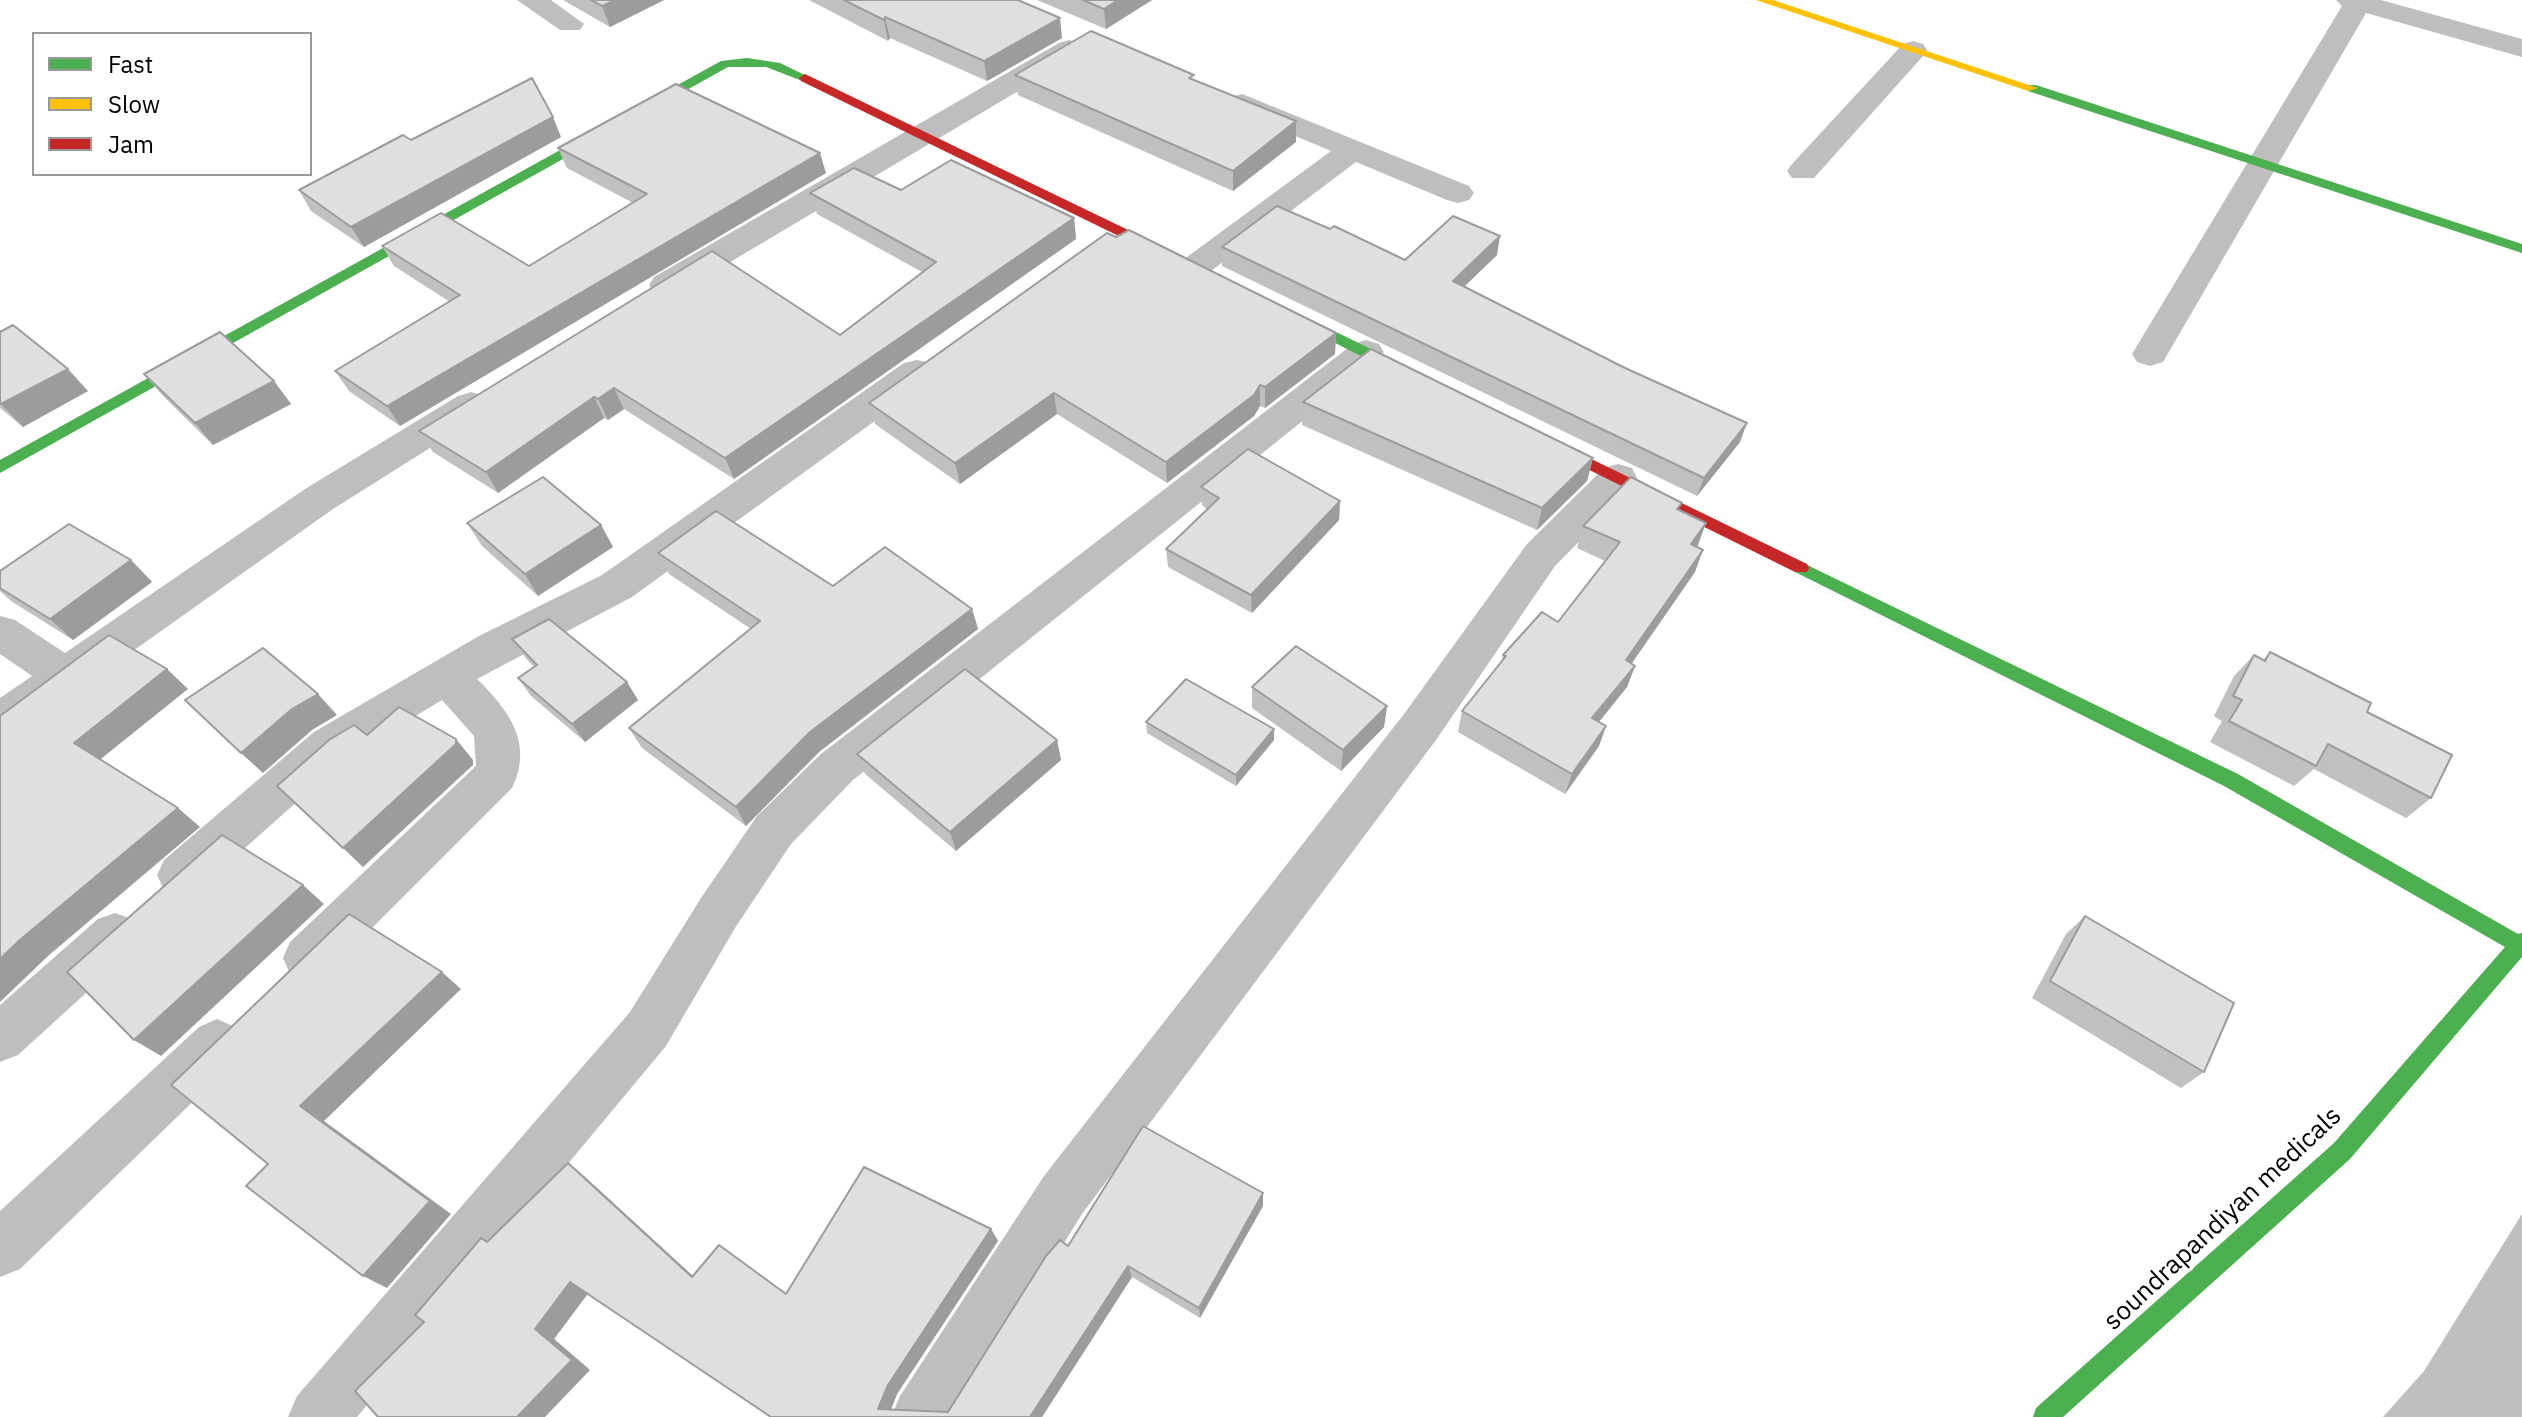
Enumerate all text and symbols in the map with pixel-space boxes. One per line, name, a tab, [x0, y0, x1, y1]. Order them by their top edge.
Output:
legend	[32, 32, 312, 176]
text: Fast	[108, 48, 153, 80]
text: Slow	[108, 88, 160, 120]
text: Jam	[108, 128, 154, 160]
street label: soundrapandiyan medicals	[2098, 1101, 2348, 1337]

